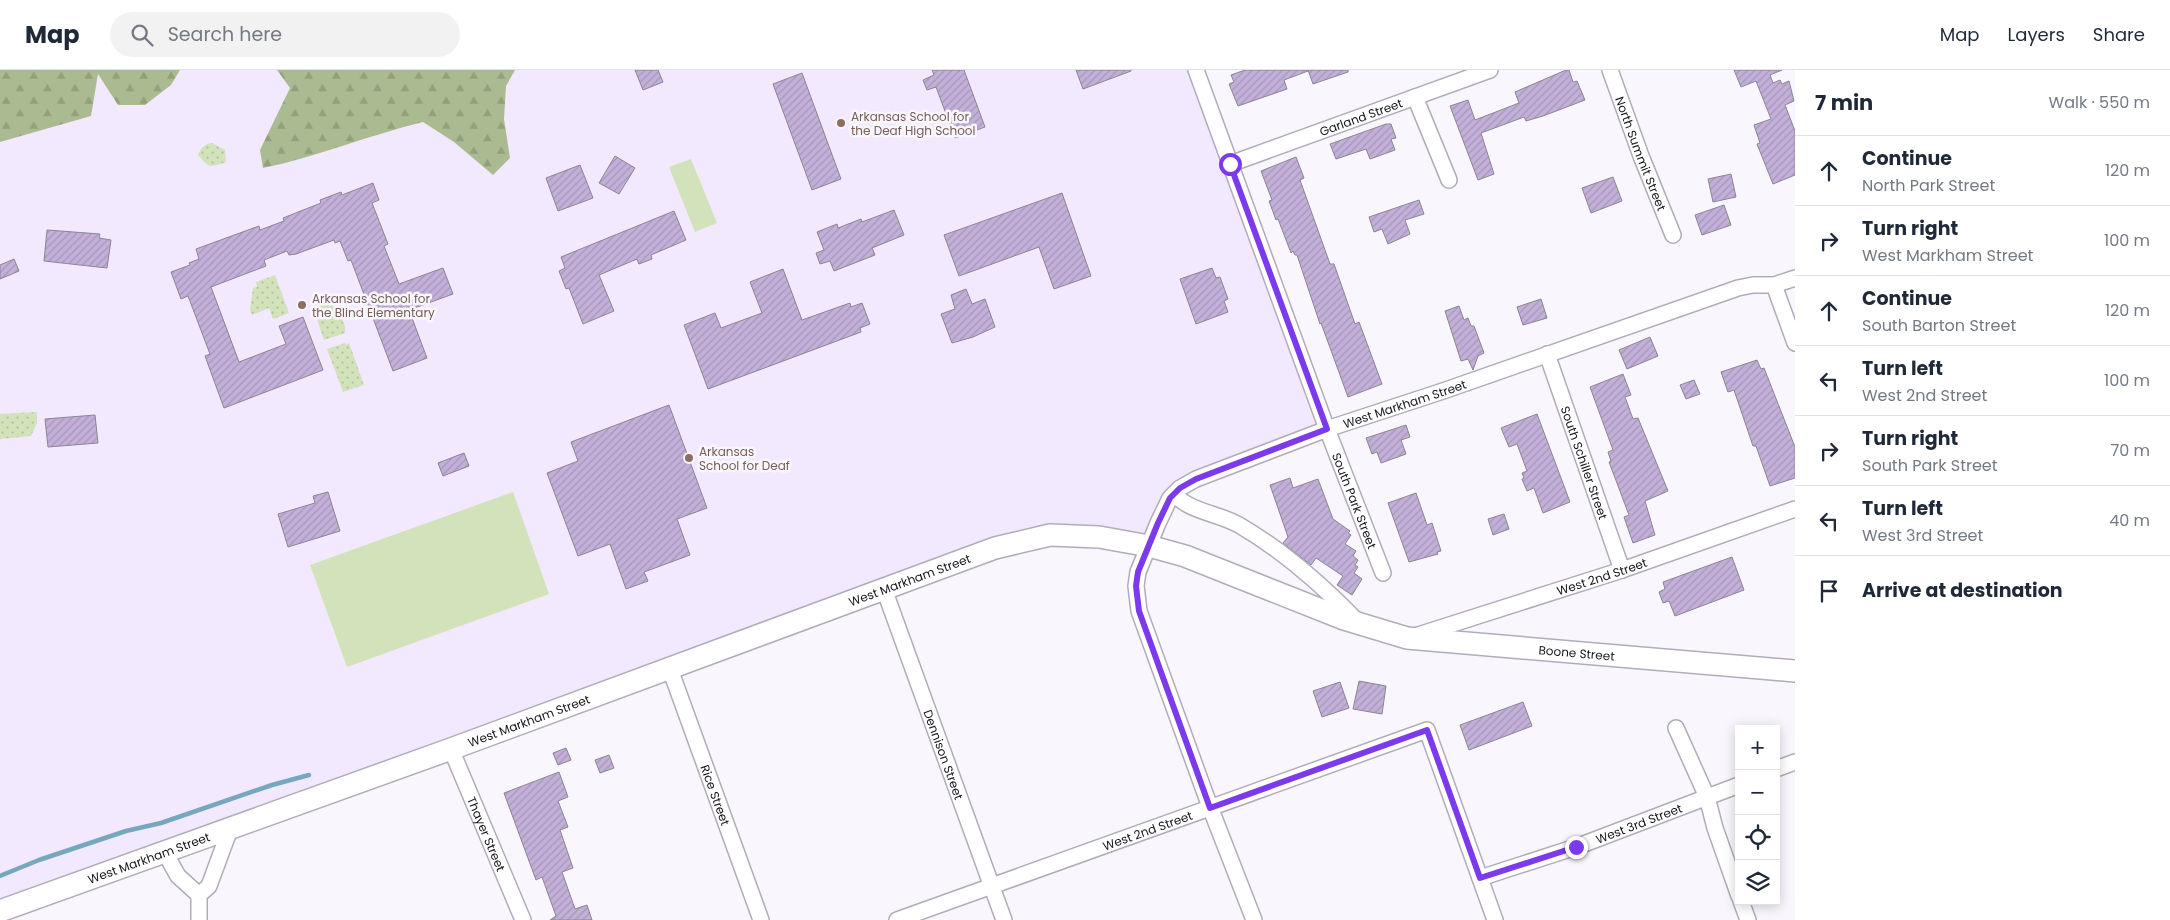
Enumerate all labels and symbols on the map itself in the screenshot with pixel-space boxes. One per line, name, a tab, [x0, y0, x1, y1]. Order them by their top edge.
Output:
street label: Garland Street	[1317, 94, 1405, 140]
street label: North Summit Street	[1612, 94, 1671, 213]
place label: Arkansas School for the Deaf High School	[851, 108, 976, 139]
marker: Arkansas School for the Deaf High School	[835, 117, 847, 129]
route start	[1219, 153, 1242, 176]
place label: Arkansas School for the Blind Elementary	[312, 290, 435, 321]
marker: Arkansas School for the Blind Elementary	[296, 299, 308, 311]
street label: West Markham Street	[1341, 375, 1468, 432]
street label: South Schiller Street	[1557, 404, 1612, 522]
place label: Arkansas School for Deaf	[699, 443, 790, 474]
street label: South Park Street	[1328, 450, 1381, 551]
marker: Arkansas School for Deaf	[683, 452, 695, 464]
street label: West Markham Street	[846, 549, 973, 610]
street label: West 2nd Street	[1554, 553, 1649, 599]
street label: Boone Street	[1538, 641, 1615, 664]
street label: West Markham Street	[465, 690, 592, 751]
street label: Dennison Street	[920, 707, 968, 802]
street label: Rice Street	[697, 762, 734, 828]
street label: Thayer Street	[463, 794, 510, 874]
street label: West 3rd Street	[1593, 799, 1684, 847]
street label: West 2nd Street	[1100, 806, 1195, 854]
street label: West Markham Street	[85, 828, 212, 887]
route end	[1565, 836, 1588, 859]

